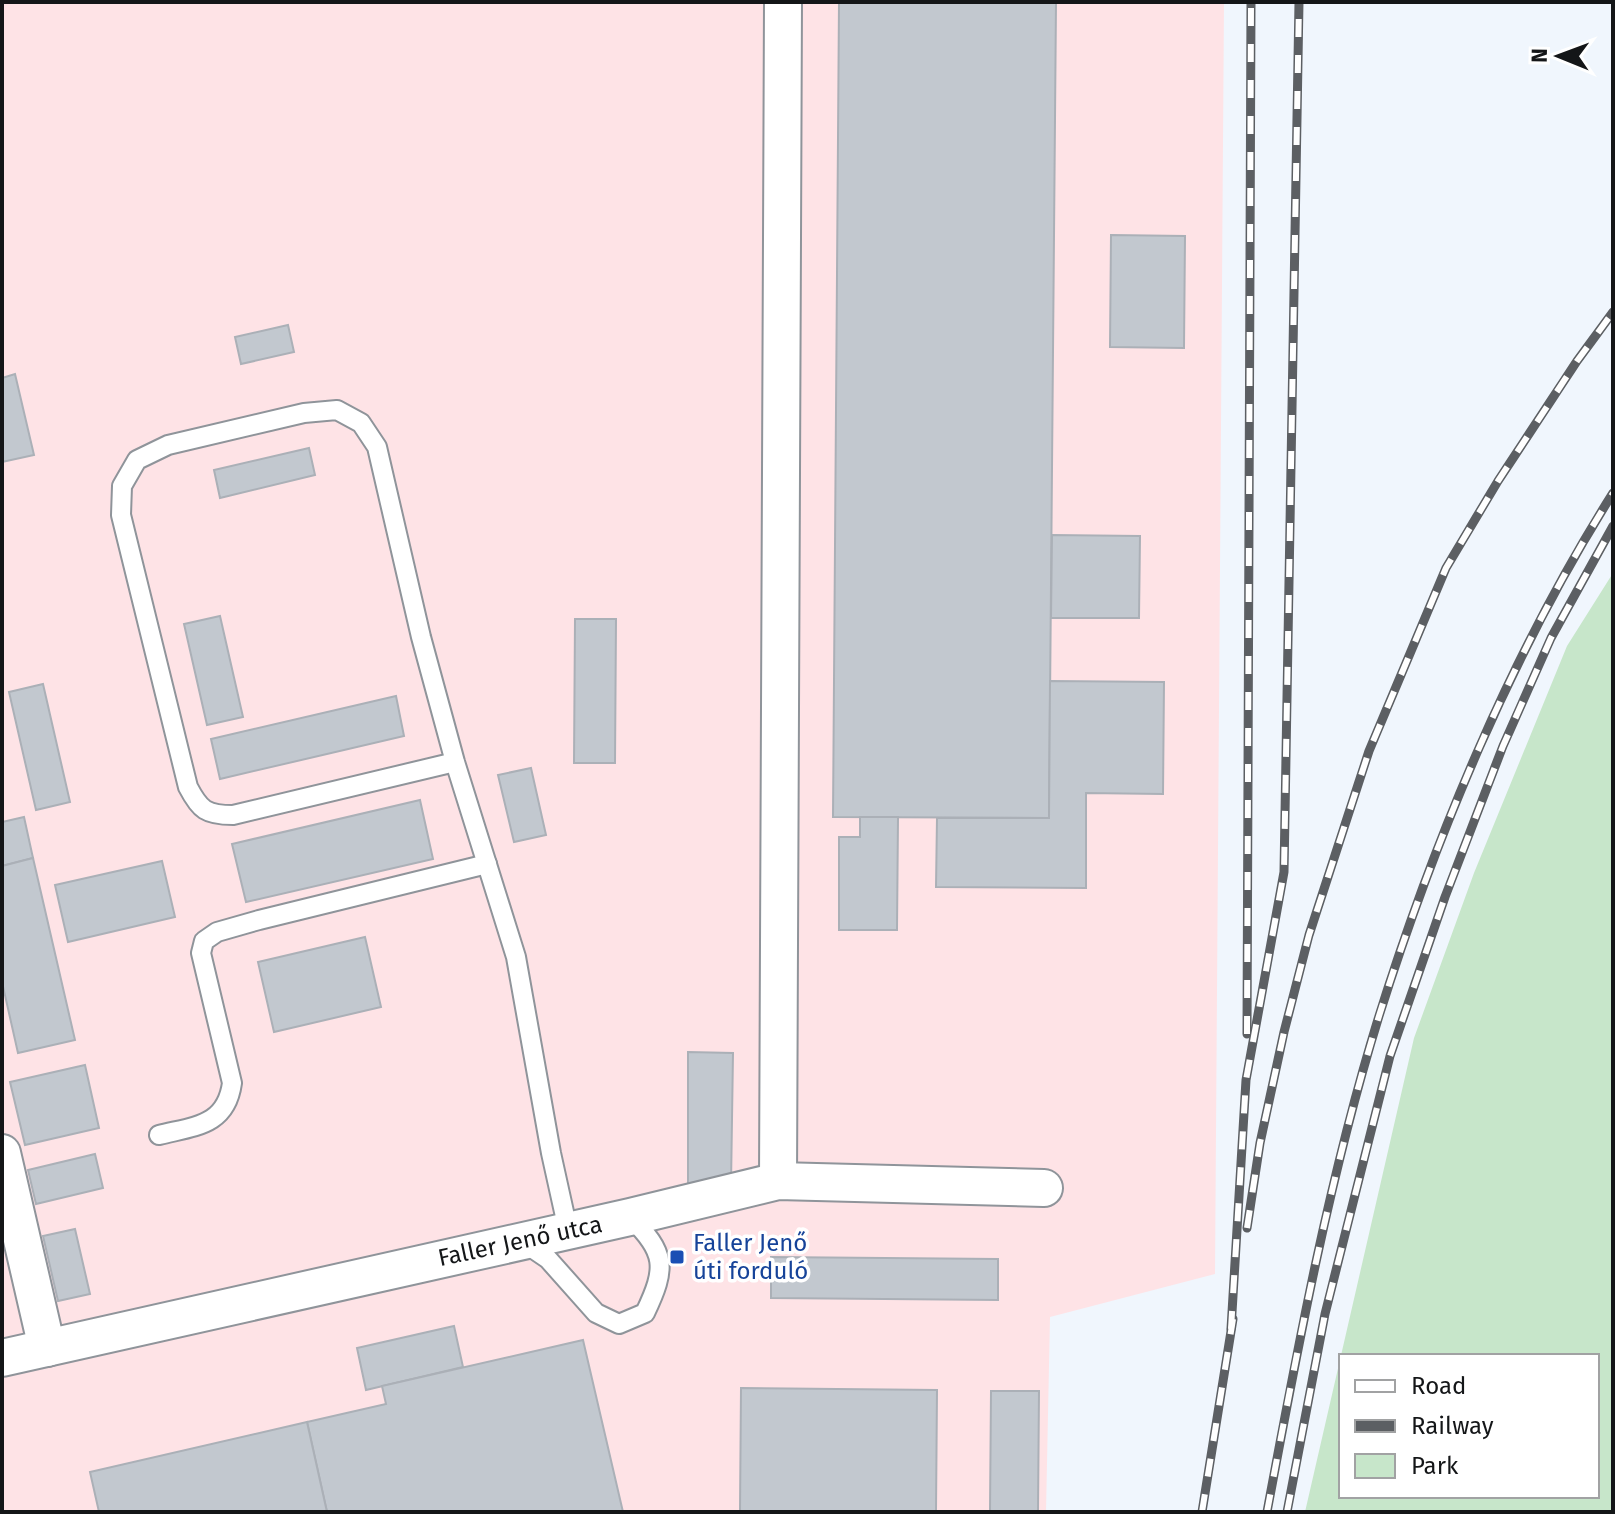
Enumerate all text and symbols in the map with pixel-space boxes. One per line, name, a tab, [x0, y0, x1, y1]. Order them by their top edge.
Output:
north arrow	[1519, 16, 1599, 96]
text: N	[1526, 48, 1553, 63]
street label: Faller Jenő utca	[435, 1210, 605, 1272]
place label: Faller Jenő úti forduló	[693, 1229, 808, 1285]
marker: Faller Jenő úti forduló	[668, 1248, 686, 1266]
legend	[1339, 1354, 1599, 1498]
text: Road	[1411, 1372, 1466, 1400]
text: Railway	[1411, 1412, 1494, 1440]
text: Park	[1411, 1452, 1459, 1480]

